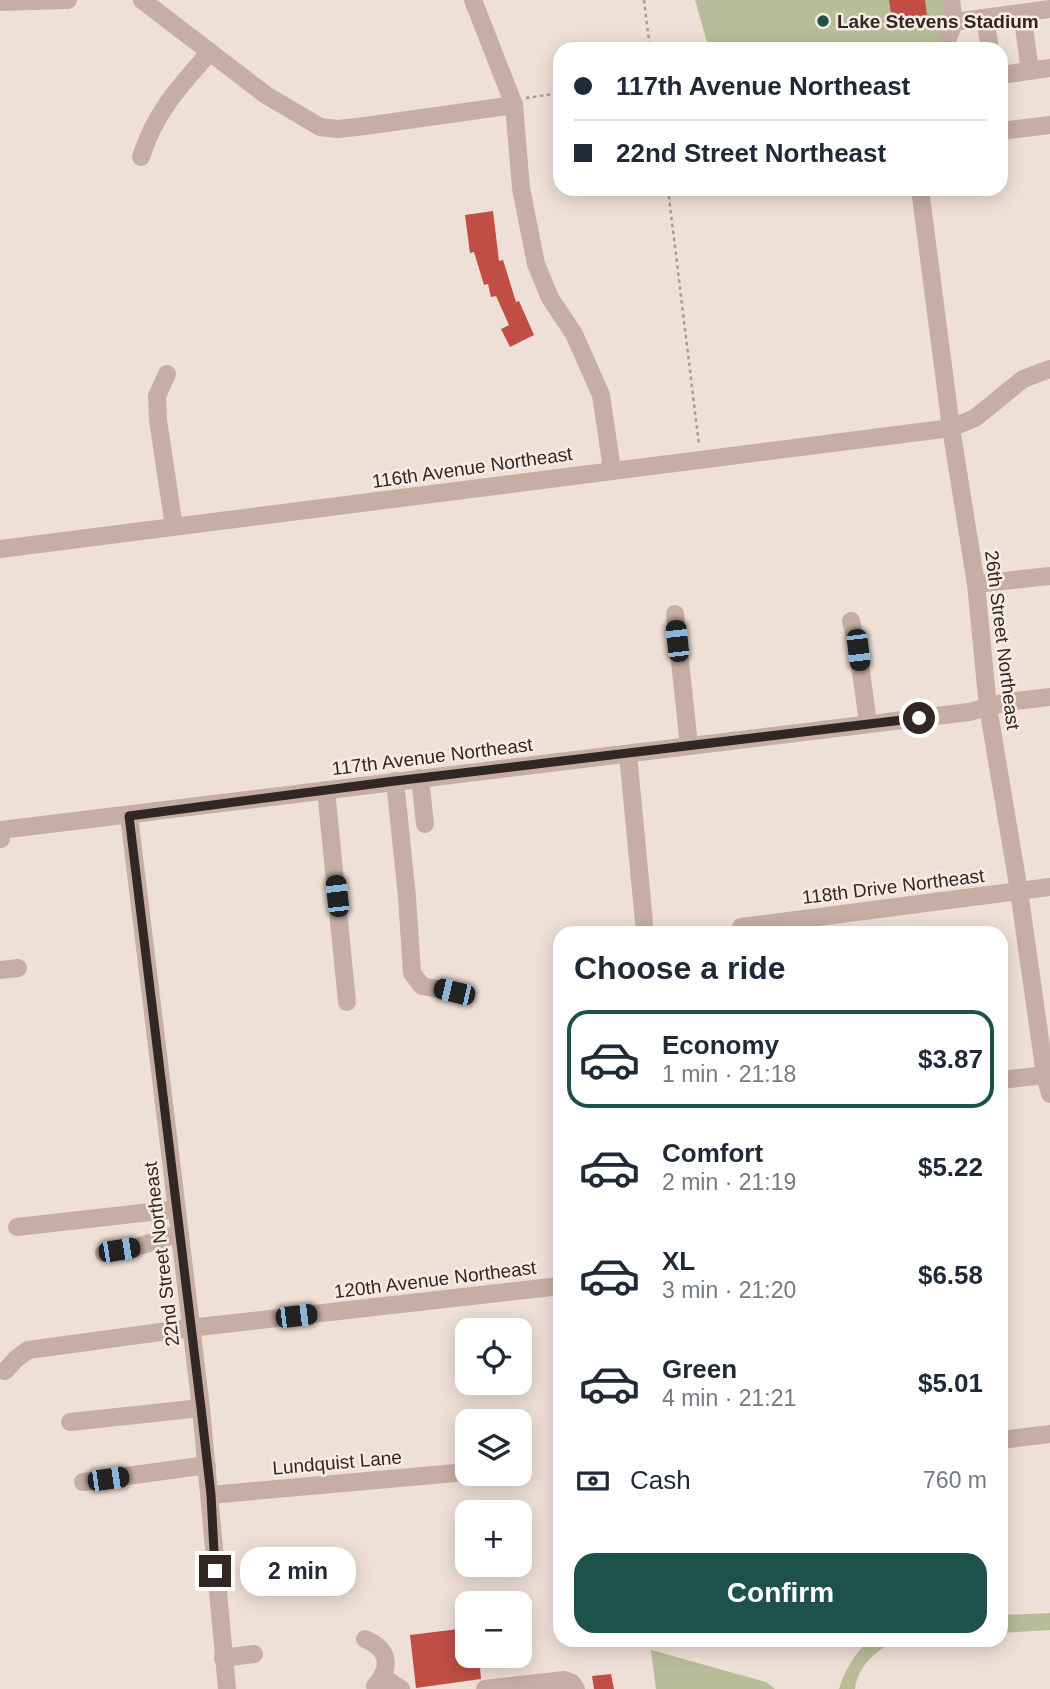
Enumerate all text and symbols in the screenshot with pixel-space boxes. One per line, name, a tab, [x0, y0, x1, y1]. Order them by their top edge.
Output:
place label: Lake Stevens Stadium	[837, 11, 1039, 32]
marker: Lake Stevens Stadium	[815, 13, 831, 29]
text: 117th Avenue Northeast	[616, 71, 910, 101]
text: 22nd Street Northeast	[616, 138, 886, 168]
street label: 116th Avenue Northeast	[371, 443, 574, 492]
street label: 26th Street Northeast	[981, 549, 1024, 732]
car	[665, 619, 690, 663]
car	[846, 628, 871, 672]
route start	[903, 702, 935, 734]
street label: 117th Avenue Northeast	[330, 734, 534, 779]
street label: 118th Drive Northeast	[801, 865, 986, 908]
car	[325, 874, 350, 918]
text: Choose a ride	[574, 950, 786, 986]
car	[432, 977, 477, 1007]
icon: car	[578, 1028, 641, 1091]
text: Economy	[662, 1030, 779, 1060]
text: $3.87	[918, 1044, 983, 1074]
text: 1 min · 21:18	[662, 1061, 796, 1087]
icon: car	[578, 1136, 641, 1199]
text: Comfort	[662, 1138, 763, 1168]
text: $5.22	[918, 1152, 983, 1182]
street label: 22nd Street Northeast	[140, 1160, 183, 1347]
text: 2 min · 21:19	[662, 1169, 796, 1195]
car	[97, 1236, 142, 1264]
icon: car	[578, 1244, 641, 1307]
text: XL	[662, 1246, 695, 1276]
street label: 120th Avenue Northeast	[333, 1257, 538, 1302]
text: $6.58	[918, 1260, 983, 1290]
text: 3 min · 21:20	[662, 1277, 796, 1303]
car	[274, 1303, 319, 1329]
map controls	[455, 1318, 532, 1668]
button: locate	[455, 1318, 532, 1395]
icon: car	[578, 1352, 641, 1415]
text: Green	[662, 1354, 737, 1384]
text: $5.01	[918, 1368, 983, 1398]
text: 4 min · 21:21	[662, 1385, 796, 1411]
button: layers	[455, 1409, 532, 1486]
street label: Lundquist Lane	[271, 1446, 403, 1479]
icon: cash	[574, 1462, 612, 1500]
text: Cash	[630, 1465, 691, 1495]
car	[86, 1466, 131, 1492]
text: 760 m	[923, 1467, 987, 1493]
button: +	[455, 1500, 532, 1577]
callout: 2 min	[240, 1546, 355, 1596]
button: Confirm	[574, 1553, 987, 1633]
route end	[199, 1555, 231, 1587]
text: 2 min	[268, 1558, 328, 1584]
button: −	[455, 1591, 532, 1668]

